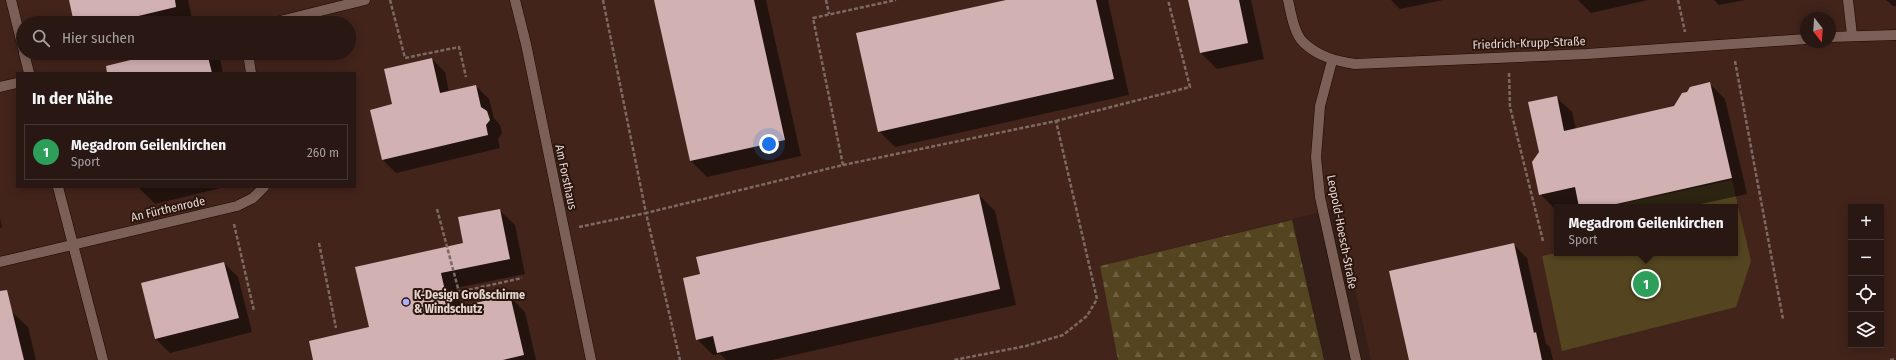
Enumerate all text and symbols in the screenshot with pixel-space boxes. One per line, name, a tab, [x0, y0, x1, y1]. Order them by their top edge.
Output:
north arrow	[1800, 12, 1836, 48]
search box	[16, 16, 356, 60]
icon: search	[30, 27, 52, 49]
text: Hier suchen	[62, 29, 135, 47]
street label: Friedrich-Krupp-Straße	[1472, 34, 1586, 52]
text: In der Nähe	[32, 88, 113, 109]
your location	[759, 134, 779, 154]
text: Megadrom Geilenkirchen	[71, 136, 226, 154]
street label: Am Forsthaus	[552, 143, 580, 211]
text: 1	[43, 145, 49, 160]
text: 260 m	[307, 145, 339, 160]
text: Sport	[71, 154, 100, 169]
street label: Leopold-Hoesch-Straße	[1324, 174, 1360, 290]
street label: An Fürthenrode	[130, 194, 207, 224]
popup	[1554, 204, 1738, 256]
map controls	[1848, 204, 1884, 348]
button: +	[1848, 204, 1884, 240]
text: Megadrom Geilenkirchen	[1568, 214, 1724, 232]
text: Sport	[1568, 232, 1597, 247]
button: −	[1848, 240, 1884, 276]
pin: 1	[1633, 269, 1659, 299]
button: locate	[1848, 276, 1884, 312]
place label: K-Design Großschirme & Windschutz	[414, 288, 525, 316]
marker: K-Design Großschirme & Windschutz	[401, 297, 411, 307]
button: layers	[1848, 312, 1884, 348]

